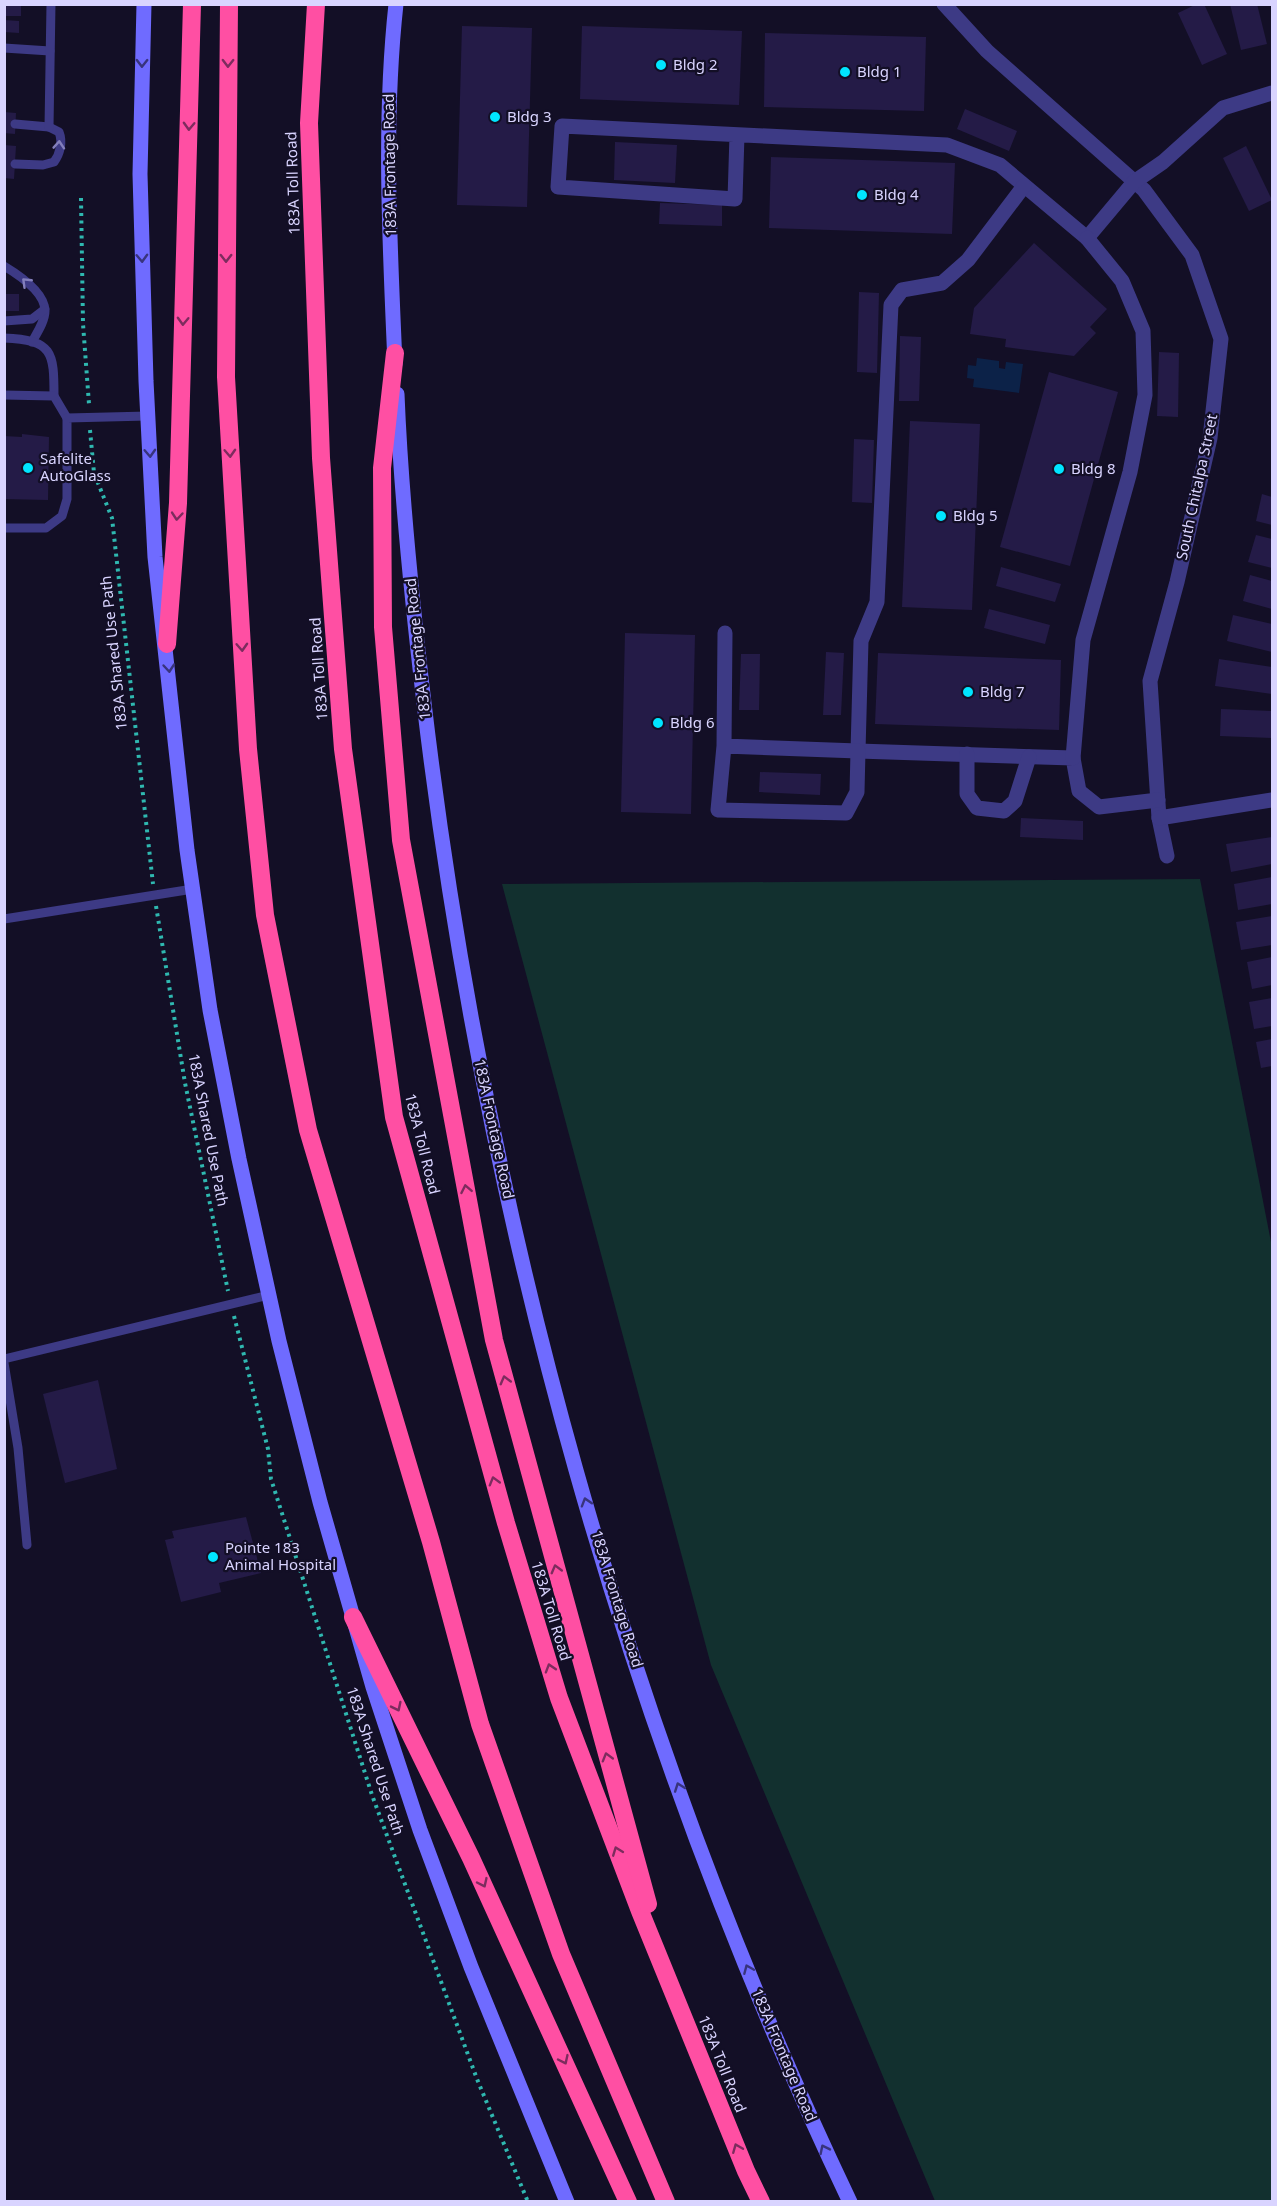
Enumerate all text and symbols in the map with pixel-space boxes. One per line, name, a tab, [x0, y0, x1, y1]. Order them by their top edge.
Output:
place label: Bldg 2	[673, 54, 718, 74]
one-way arrow	[136, 58, 148, 67]
one-way arrow	[222, 58, 234, 67]
marker: Bldg 2	[654, 58, 668, 72]
place label: Bldg 1	[857, 61, 902, 81]
marker: Bldg 1	[838, 65, 852, 79]
street label: 183A Frontage Road	[378, 93, 400, 237]
place label: Bldg 3	[507, 106, 552, 126]
marker: Bldg 3	[488, 110, 502, 124]
one-way arrow	[183, 121, 195, 130]
street label: 183A Toll Road	[280, 131, 304, 235]
one-way arrow	[52, 140, 65, 149]
place label: Bldg 4	[874, 184, 919, 204]
marker: Bldg 4	[855, 188, 869, 202]
one-way arrow	[136, 253, 149, 262]
one-way arrow	[220, 253, 232, 262]
one-way arrow	[23, 278, 33, 289]
one-way arrow	[177, 316, 190, 325]
street label: South Chitalpa Street	[1171, 411, 1221, 562]
place label: Safelite AutoGlass	[40, 448, 111, 485]
one-way arrow	[143, 448, 156, 457]
one-way arrow	[224, 448, 237, 457]
place label: Bldg 8	[1071, 458, 1116, 478]
marker: Safelite AutoGlass	[21, 461, 35, 475]
marker: Bldg 8	[1052, 462, 1066, 476]
place label: Bldg 5	[953, 505, 998, 525]
marker: Bldg 5	[934, 509, 948, 523]
one-way arrow	[171, 511, 184, 520]
street label: 183A Shared Use Path	[95, 575, 131, 731]
street label: 183A Frontage Road	[400, 577, 434, 721]
street label: 183A Toll Road	[304, 617, 332, 721]
one-way arrow	[235, 643, 248, 652]
one-way arrow	[162, 663, 175, 672]
place label: Bldg 7	[980, 681, 1025, 701]
marker: Bldg 7	[961, 685, 975, 699]
place label: Bldg 6	[670, 712, 715, 732]
marker: Bldg 6	[651, 716, 665, 730]
street label: 183A Shared Use Path	[184, 1052, 234, 1208]
street label: 183A Frontage Road	[470, 1057, 520, 1201]
street label: 183A Toll Road	[401, 1091, 445, 1196]
one-way arrow	[460, 1185, 473, 1195]
one-way arrow	[500, 1376, 513, 1386]
one-way arrow	[489, 1476, 501, 1486]
one-way arrow	[581, 1497, 593, 1508]
street label: 183A Frontage Road	[588, 1528, 648, 1670]
place label: Pointe 183 Animal Hospital	[225, 1537, 336, 1574]
marker: Pointe 183 Animal Hospital	[206, 1550, 220, 1564]
street label: 183A Toll Road	[527, 1558, 577, 1663]
one-way arrow	[550, 1564, 563, 1574]
one-way arrow	[545, 1663, 557, 1674]
street label: 183A Shared Use Path	[342, 1684, 409, 1838]
one-way arrow	[390, 1701, 401, 1712]
one-way arrow	[602, 1752, 614, 1763]
one-way arrow	[673, 1782, 686, 1793]
one-way arrow	[611, 1846, 624, 1856]
one-way arrow	[475, 1876, 487, 1887]
one-way arrow	[743, 1965, 755, 1976]
street label: 183A Frontage Road	[748, 1985, 822, 2124]
street label: 183A Toll Road	[694, 2012, 752, 2115]
one-way arrow	[556, 2054, 568, 2065]
one-way arrow	[731, 2144, 744, 2154]
one-way arrow	[820, 2144, 832, 2155]

